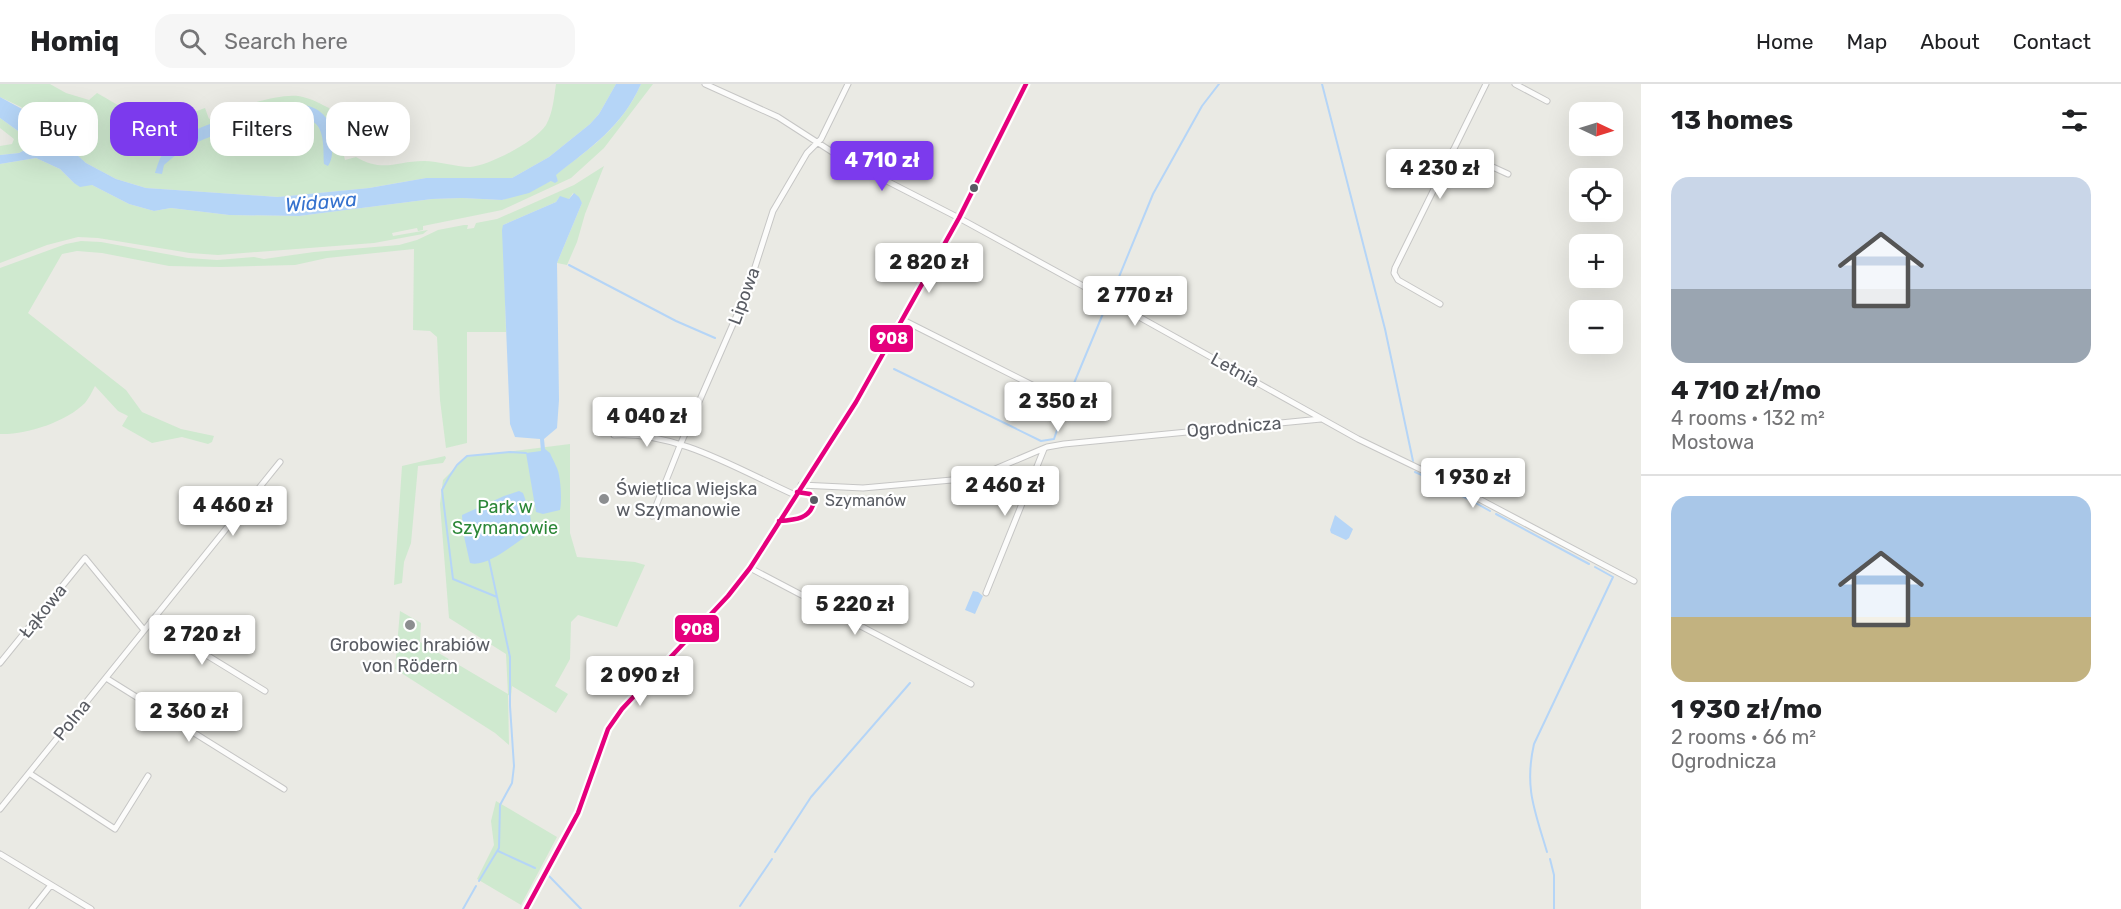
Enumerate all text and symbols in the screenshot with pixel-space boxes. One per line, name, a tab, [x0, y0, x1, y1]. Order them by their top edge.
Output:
search box	[155, 14, 575, 68]
text: Homiq	[30, 25, 119, 58]
icon: search	[176, 25, 209, 58]
text: Search here	[224, 28, 348, 55]
text: Home	[1756, 29, 1813, 54]
text: Map	[1846, 29, 1887, 54]
text: About	[1920, 29, 1980, 54]
text: Contact	[2013, 29, 2091, 54]
chip: Buy	[18, 102, 98, 156]
chip: Rent	[110, 102, 198, 156]
chip: Filters	[210, 102, 314, 156]
chip: New	[326, 102, 410, 156]
north arrow	[1569, 102, 1623, 156]
map controls	[1569, 102, 1623, 354]
icon: filters	[2058, 104, 2091, 137]
text: 13 homes	[1671, 105, 1793, 136]
pin: 4 710 zł	[820, 141, 944, 192]
text: 4 710 zł	[844, 148, 920, 172]
pin: 4 230 zł	[1378, 149, 1502, 200]
text: 4 230 zł	[1400, 156, 1480, 180]
button: locate	[1569, 168, 1623, 222]
unlabelled marker	[968, 182, 980, 194]
water label: Widawa	[284, 187, 358, 217]
icon: home	[1827, 216, 1935, 324]
button: +	[1569, 234, 1623, 288]
pin: 2 820 zł	[867, 243, 991, 294]
text: 2 820 zł	[889, 250, 969, 274]
street label: Lipowa	[724, 264, 764, 328]
pin: 2 770 zł	[1073, 276, 1197, 327]
text: 2 770 zł	[1097, 283, 1173, 307]
button: −	[1569, 300, 1623, 354]
line badge: 908	[869, 324, 914, 353]
text: 908	[876, 329, 908, 348]
street label: Letnia	[1207, 348, 1263, 392]
text: 4 710 zł/mo	[1671, 375, 1821, 406]
pin: 2 350 zł	[996, 382, 1120, 433]
text: 2 350 zł	[1018, 389, 1098, 413]
pin: 4 040 zł	[585, 397, 709, 448]
text: 4 040 zł	[607, 404, 687, 428]
text: 4 rooms · 132 m²	[1671, 406, 1825, 430]
street label: Ogrodnicza	[1186, 412, 1282, 442]
text: Mostowa	[1671, 430, 1754, 454]
pin: 1 930 zł	[1411, 458, 1535, 509]
text: 1 930 zł	[1435, 465, 1511, 489]
pin: 2 460 zł	[943, 466, 1067, 517]
text: 2 460 zł	[965, 473, 1045, 497]
place label: Świetlica Wiejska w Szymanowie	[616, 478, 757, 521]
pin: 4 460 zł	[171, 486, 295, 537]
place label: Szymanów	[825, 491, 907, 510]
marker: Świetlica Wiejska w Szymanowie	[597, 492, 611, 506]
text: 4 460 zł	[193, 493, 273, 517]
marker: Szymanów	[808, 494, 820, 506]
park label: Park w Szymanowie	[452, 496, 558, 539]
icon: home	[1827, 535, 1935, 643]
street label: Łąkowa	[15, 580, 71, 642]
pin: 5 220 zł	[793, 585, 917, 636]
text: 5 220 zł	[816, 592, 894, 616]
line badge: 908	[674, 614, 720, 643]
pin: 2 720 zł	[140, 615, 264, 666]
marker: Grobowiec hrabiów von Rödern	[403, 618, 417, 632]
text: 908	[681, 620, 713, 639]
text: 2 720 zł	[163, 622, 241, 646]
place label: Grobowiec hrabiów von Rödern	[330, 634, 490, 677]
pin: 2 090 zł	[578, 656, 702, 707]
text: 2 090 zł	[600, 663, 680, 687]
pin: 2 360 zł	[127, 692, 251, 743]
text: 1 930 zł/mo	[1671, 694, 1822, 725]
street label: Polna	[49, 695, 95, 745]
text: 2 360 zł	[149, 699, 229, 723]
text: 2 rooms · 66 m²	[1671, 725, 1816, 749]
text: Ogrodnicza	[1671, 749, 1777, 773]

